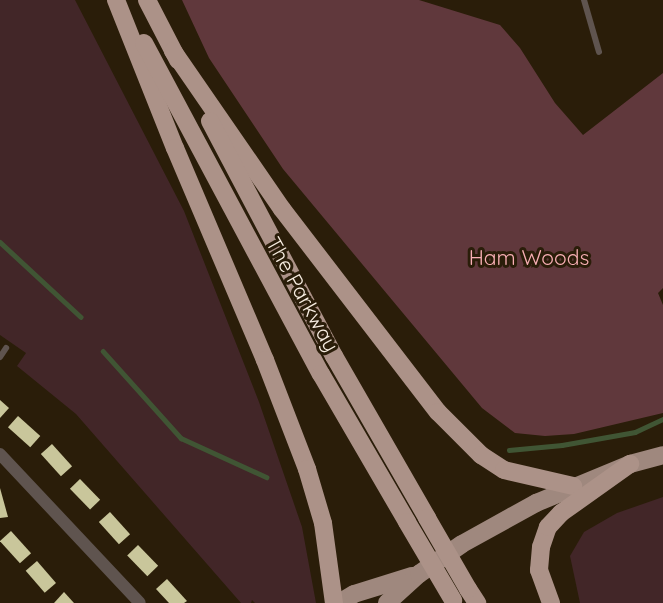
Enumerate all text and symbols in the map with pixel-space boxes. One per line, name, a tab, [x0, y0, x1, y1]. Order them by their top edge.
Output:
street label: The Parkway	[261, 232, 345, 356]
park label: Ham Woods	[469, 244, 589, 270]

